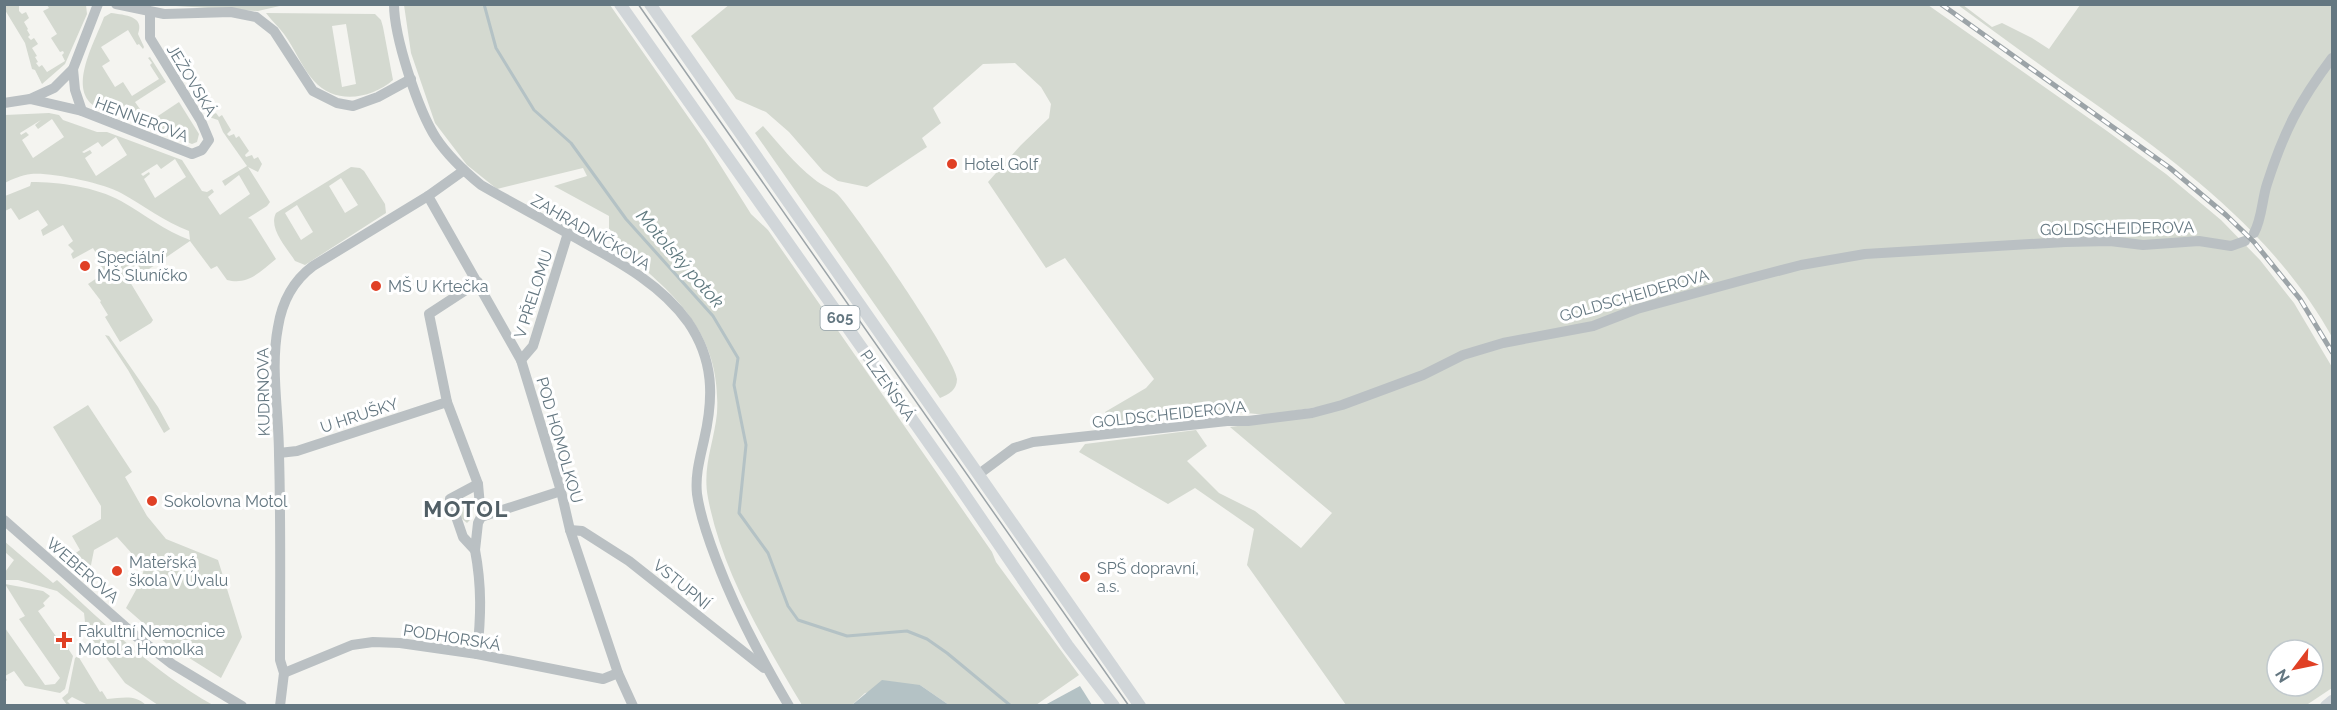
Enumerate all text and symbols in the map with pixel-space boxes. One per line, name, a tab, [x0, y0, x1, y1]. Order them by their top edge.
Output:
street label: JEŽOVSKÁ	[163, 40, 221, 120]
street label: HENNEROVA	[92, 93, 192, 146]
place label: Hotel Golf	[964, 155, 1039, 174]
marker: Hotel Golf	[945, 157, 959, 171]
street label: ZAHRADNÍČKOVA	[528, 190, 654, 274]
water label: Motolský potok	[632, 205, 729, 312]
street label: GOLDSCHEIDEROVA	[2040, 218, 2195, 239]
street label: V PŘELOMU	[509, 247, 557, 341]
place label: Speciální MŠ Sluníčko	[97, 248, 188, 285]
marker: Speciální MŠ Sluníčko	[78, 259, 92, 273]
street label: GOLDSCHEIDEROVA	[1557, 265, 1711, 326]
place label: MŠ U Krtečka	[388, 276, 488, 296]
marker: MŠ U Krtečka	[369, 279, 383, 293]
road number: 605	[820, 306, 860, 330]
street label: PLZEŇSKÁ	[856, 346, 920, 425]
street label: KUDRNOVA	[253, 347, 274, 437]
street label: POD HOMOLKOU	[532, 375, 587, 505]
street label: U HRUŠKY	[317, 393, 401, 437]
street label: GOLDSCHEIDEROVA	[1091, 397, 1247, 432]
place label: Sokolovna Motol	[164, 492, 288, 511]
marker: Sokolovna Motol	[145, 494, 159, 508]
district label: MOTOL	[423, 496, 509, 522]
street label: WEBEROVA	[43, 534, 123, 607]
place label: Mateřská škola V Úvalu	[129, 553, 228, 590]
street label: VSTUPNÍ	[649, 555, 715, 613]
place label: SPŠ dopravní, a.s.	[1097, 558, 1199, 596]
marker: Mateřská škola V Úvalu	[110, 564, 124, 578]
marker: SPŠ dopravní, a.s.	[1078, 570, 1092, 584]
street label: PODHORSKÁ	[402, 619, 502, 655]
place label: Fakultní Nemocnice Motol a Homolka	[78, 622, 225, 659]
marker: Fakultní Nemocnice Motol a Homolka	[55, 631, 73, 649]
north arrow	[2265, 638, 2325, 698]
text: N	[2271, 665, 2294, 686]

